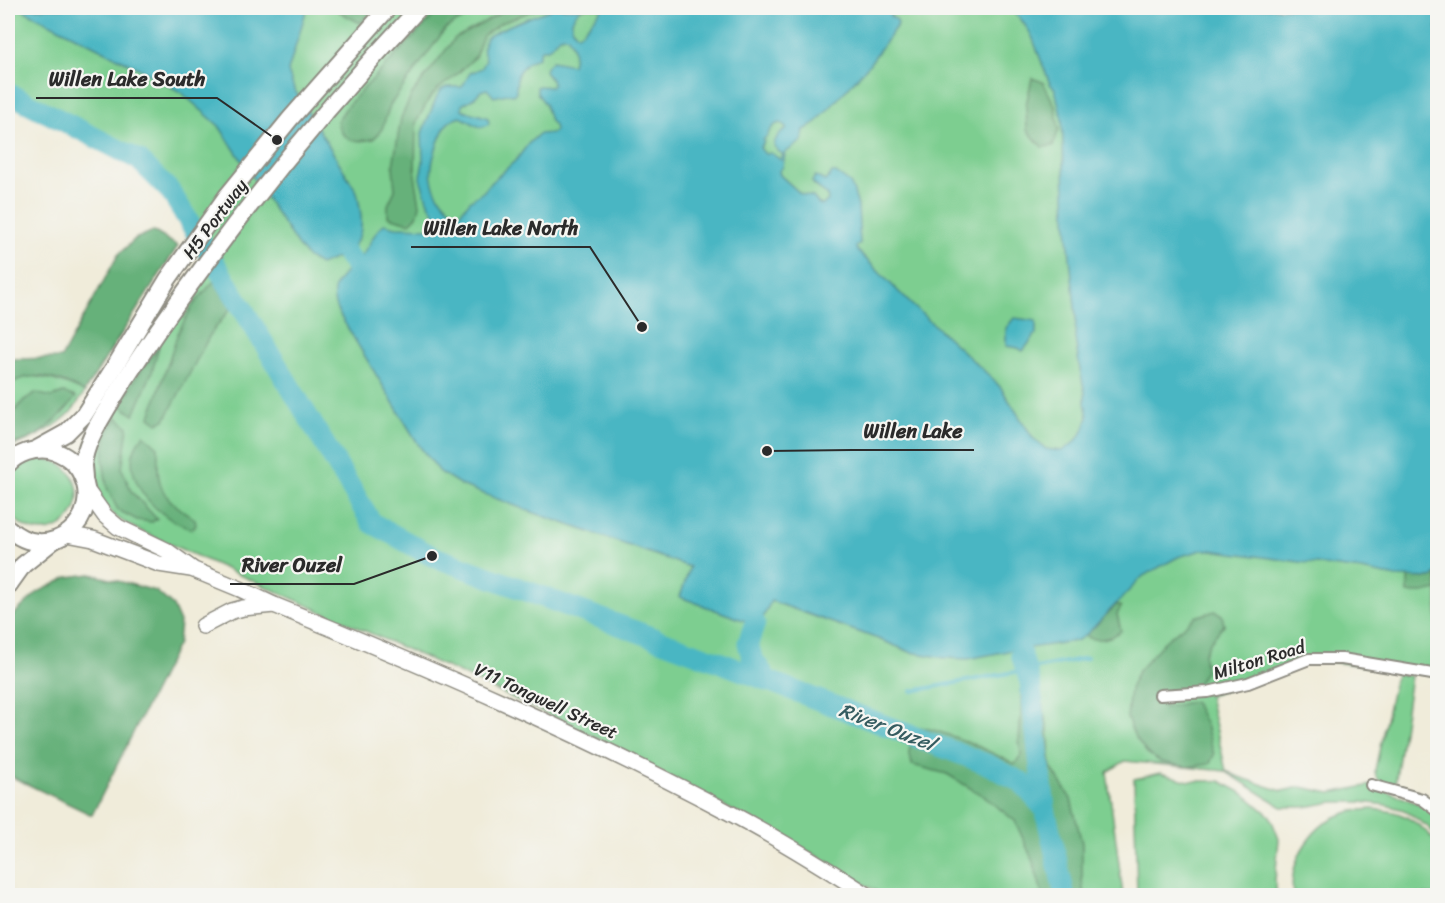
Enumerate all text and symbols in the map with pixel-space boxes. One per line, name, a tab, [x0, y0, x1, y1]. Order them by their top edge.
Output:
callout: Willen Lake South	[36, 60, 217, 98]
text: Willen Lake South	[49, 62, 206, 97]
street label: H5 Portway	[174, 171, 257, 266]
callout: Willen Lake North	[411, 209, 590, 247]
text: Willen Lake North	[423, 211, 579, 246]
callout: Willen Lake	[851, 412, 974, 450]
text: Willen Lake	[864, 414, 963, 449]
callout: River Ouzel	[230, 546, 354, 584]
text: River Ouzel	[241, 548, 343, 583]
street label: Milton Road	[1209, 630, 1310, 689]
street label: V11 Tongwell Street	[469, 654, 623, 748]
water label: River Ouzel	[834, 693, 944, 763]

